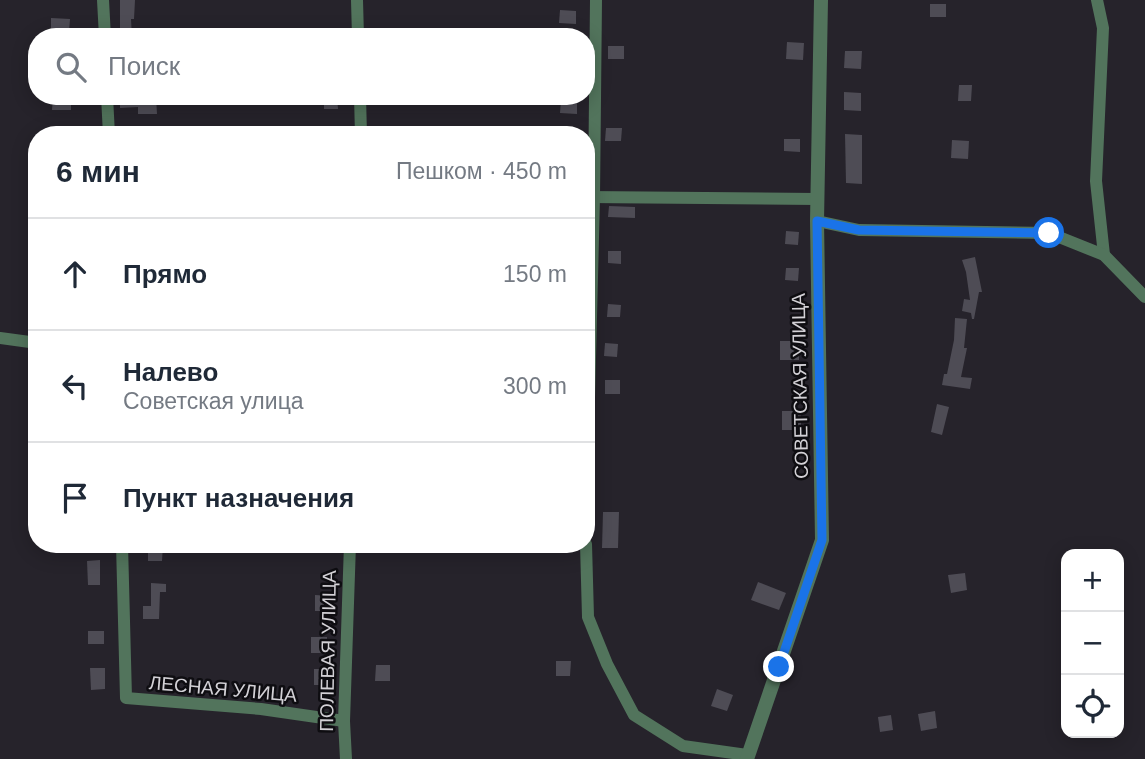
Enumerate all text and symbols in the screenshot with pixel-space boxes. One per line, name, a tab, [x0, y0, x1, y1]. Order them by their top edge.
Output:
search box	[28, 28, 595, 105]
icon: search	[52, 48, 90, 86]
text: Поиск	[108, 51, 180, 81]
text: 6 мин	[56, 155, 140, 188]
text: Пешком · 450 m	[396, 158, 567, 184]
route start	[1033, 217, 1064, 248]
icon: ahead	[56, 255, 94, 293]
text: Прямо	[123, 259, 207, 289]
text: 150 m	[503, 261, 567, 287]
street label: СОВЕТСКАЯ УЛИЦА	[788, 293, 812, 479]
text: Налево	[123, 357, 218, 387]
icon: left	[56, 367, 94, 405]
text: 300 m	[503, 373, 567, 399]
text: Советская улица	[123, 388, 304, 414]
icon: arrive	[56, 479, 94, 517]
text: Пункт назначения	[123, 483, 354, 513]
map controls	[1061, 549, 1124, 738]
button: +	[1061, 549, 1124, 612]
street label: ПОЛЕВАЯ УЛИЦА	[316, 570, 340, 732]
button: −	[1061, 612, 1124, 675]
route end	[763, 651, 794, 682]
street label: ЛЕСНАЯ УЛИЦА	[148, 672, 298, 706]
button: locate	[1061, 675, 1124, 738]

